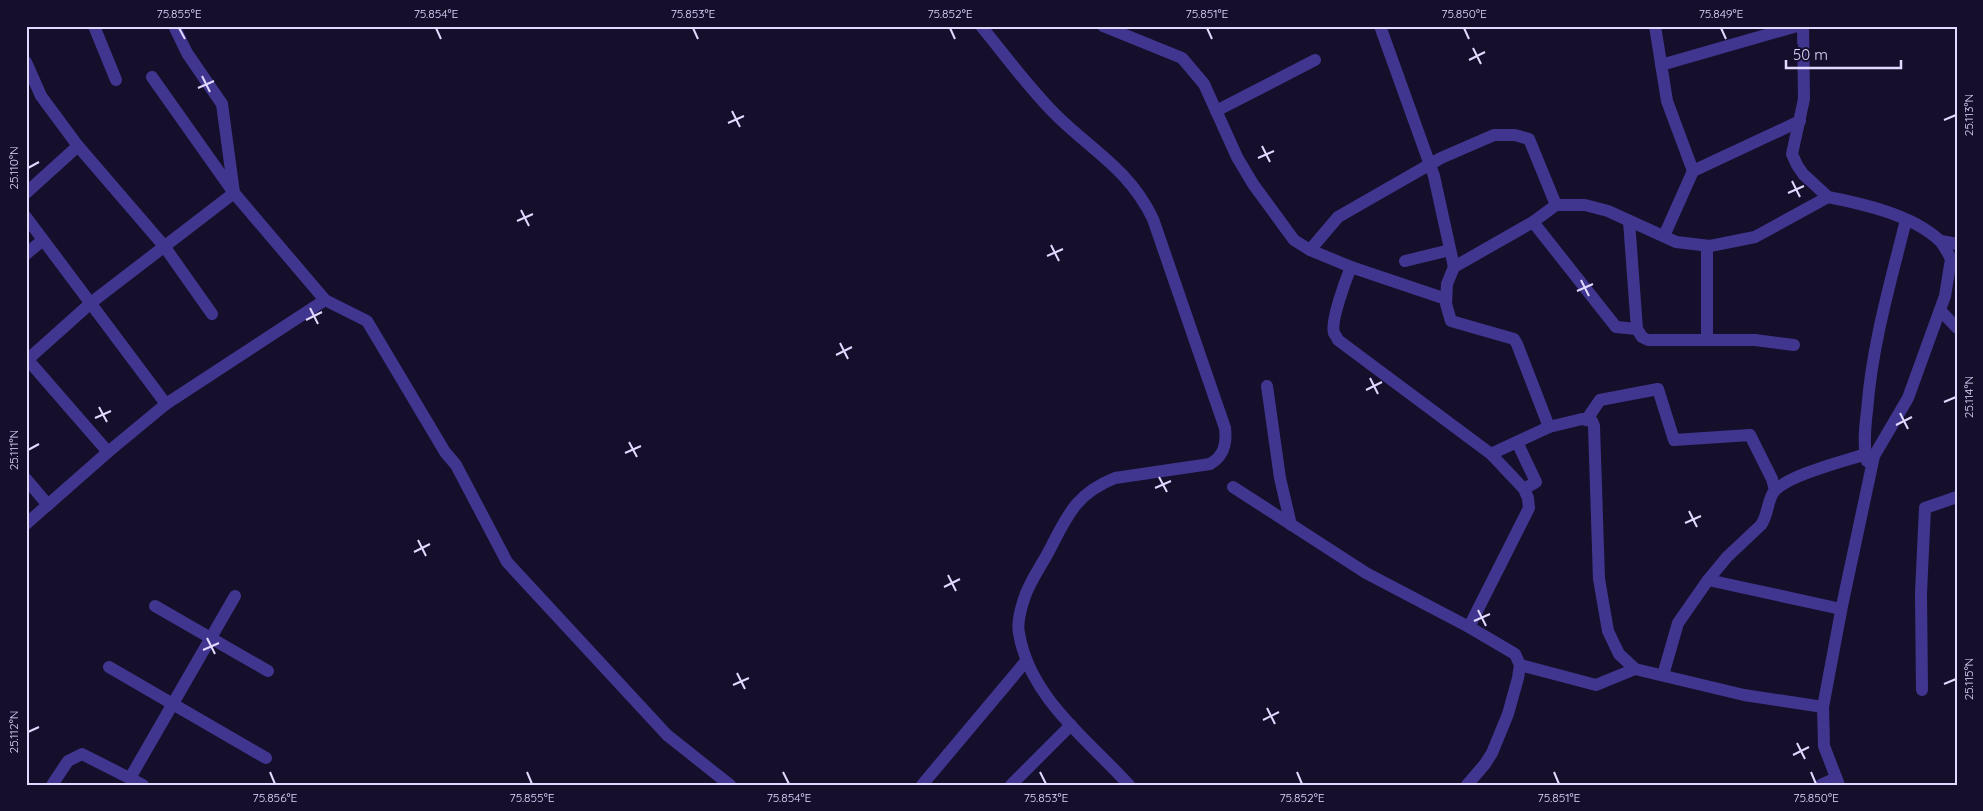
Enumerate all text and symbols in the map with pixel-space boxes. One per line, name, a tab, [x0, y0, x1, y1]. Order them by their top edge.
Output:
text: 75.855°E	[157, 6, 202, 21]
text: 75.854°E	[414, 6, 459, 21]
text: 75.853°E	[671, 6, 716, 21]
text: 75.852°E	[927, 6, 973, 21]
text: 75.851°E	[1186, 6, 1229, 21]
text: 75.850°E	[1441, 6, 1487, 21]
text: 75.849°E	[1699, 6, 1743, 21]
scale bar	[1786, 38, 1900, 70]
text: 50 m	[1793, 45, 1828, 64]
text: 25.113°N	[1961, 94, 1976, 136]
text: 25.110°N	[6, 146, 21, 190]
text: 25.114°N	[1961, 376, 1976, 418]
text: 25.111°N	[6, 430, 21, 470]
text: 25.115°N	[1961, 658, 1976, 700]
text: 25.112°N	[6, 711, 21, 753]
text: 75.856°E	[253, 790, 298, 805]
text: 75.855°E	[510, 790, 555, 805]
text: 75.854°E	[767, 790, 812, 805]
text: 75.853°E	[1024, 790, 1069, 805]
text: 75.852°E	[1279, 790, 1325, 805]
text: 75.851°E	[1538, 790, 1581, 805]
text: 75.850°E	[1793, 790, 1839, 805]

